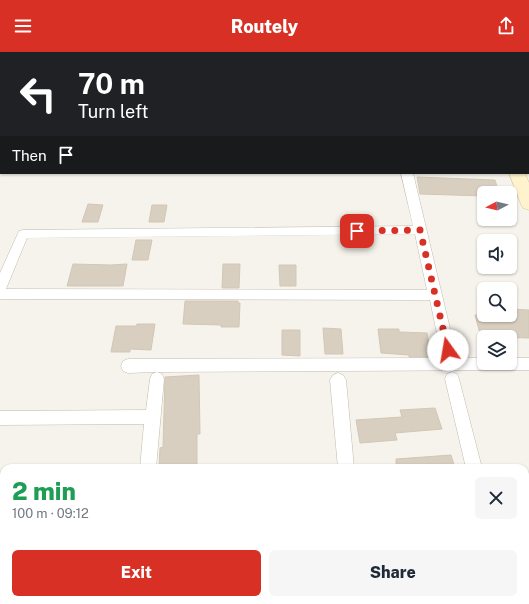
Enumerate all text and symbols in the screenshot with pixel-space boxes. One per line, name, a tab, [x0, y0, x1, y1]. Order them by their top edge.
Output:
icon: menu	[12, 15, 34, 37]
icon: share	[495, 15, 517, 37]
text: Routely	[231, 16, 298, 37]
text: 70 m	[78, 67, 145, 100]
icon: left	[12, 68, 64, 120]
text: Turn left	[78, 101, 148, 122]
icon: arrive	[55, 144, 77, 166]
text: Then	[12, 147, 47, 164]
north arrow	[477, 186, 517, 226]
map controls	[477, 186, 517, 370]
pin	[340, 214, 374, 248]
icon: arrive	[346, 220, 368, 242]
button: sound	[477, 234, 517, 274]
button: search	[477, 282, 517, 322]
position arrow	[427, 329, 469, 371]
button: layers	[477, 330, 517, 370]
text: 2 min	[12, 477, 76, 505]
button: close	[475, 477, 517, 519]
text: 100 m · 09:12	[12, 506, 89, 521]
button: Exit	[12, 550, 261, 596]
button: Share	[269, 550, 517, 596]

